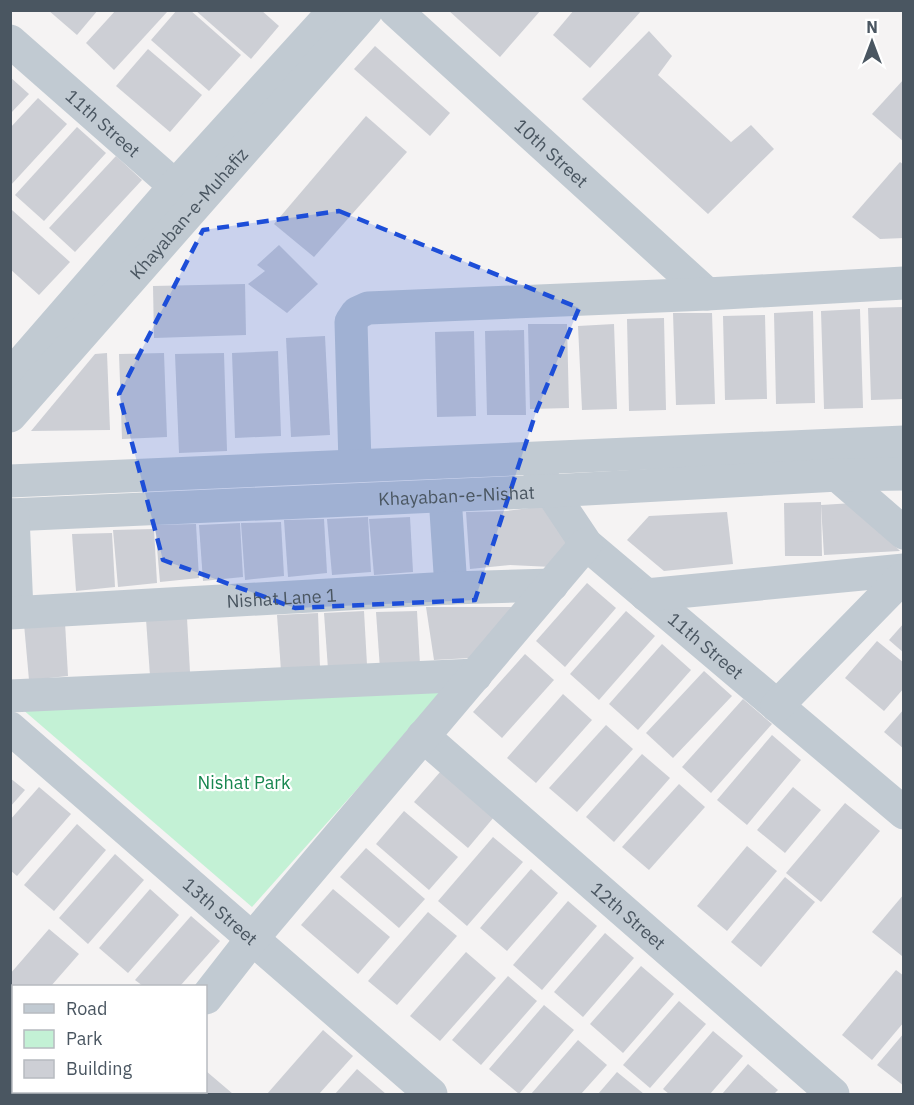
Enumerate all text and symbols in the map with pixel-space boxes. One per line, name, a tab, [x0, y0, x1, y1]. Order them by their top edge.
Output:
north arrow	[842, 12, 902, 72]
text: N	[866, 17, 878, 37]
street label: 11th Street	[61, 84, 145, 162]
street label: 10th Street	[510, 113, 593, 192]
street label: Khayaban-e-Muhafiz	[124, 143, 252, 284]
street label: Khayaban-e-Nishat	[378, 480, 535, 510]
street label: Nishat Lane 1	[226, 583, 337, 612]
street label: 11th Street	[663, 607, 748, 684]
park label: Nishat Park	[198, 771, 291, 794]
street label: 13th Street	[178, 872, 263, 950]
street label: 12th Street	[586, 877, 671, 954]
legend	[12, 985, 207, 1093]
text: Road	[66, 997, 107, 1020]
text: Park	[66, 1027, 103, 1050]
text: Building	[66, 1057, 133, 1080]

